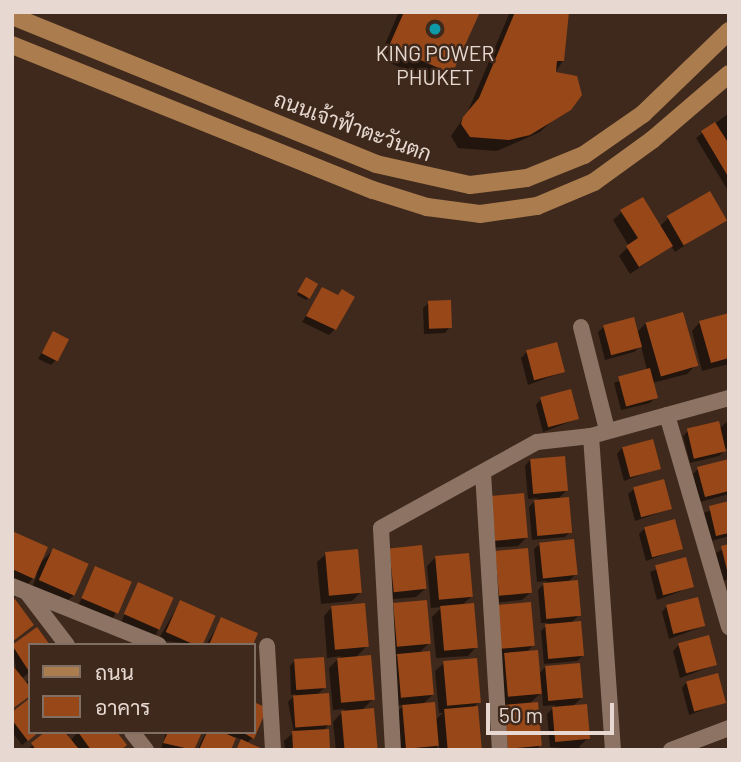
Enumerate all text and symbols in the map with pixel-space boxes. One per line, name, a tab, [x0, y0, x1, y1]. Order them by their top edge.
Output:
marker: KING POWER PHUKET	[427, 21, 443, 37]
place label: KING POWER PHUKET	[376, 40, 494, 90]
street label: ถนนเจ้าฟ้าตะวันตก	[271, 86, 435, 166]
legend	[28, 643, 256, 734]
text: ถนน	[95, 659, 134, 684]
scale bar	[489, 688, 617, 732]
text: อาคาร	[95, 694, 151, 719]
text: 50 m	[499, 702, 543, 727]

